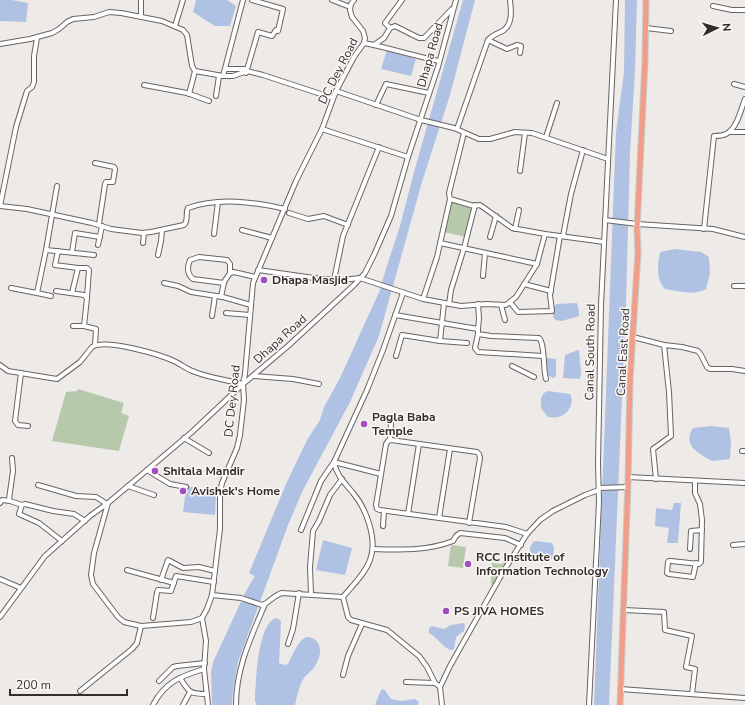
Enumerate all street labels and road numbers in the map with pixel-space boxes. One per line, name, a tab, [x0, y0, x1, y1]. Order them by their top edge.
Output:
street label: Dhapa Road	[413, 21, 447, 89]
street label: DC Dey Road	[314, 35, 362, 107]
street label: Canal South Road	[581, 303, 599, 401]
street label: Canal East Road	[613, 308, 633, 396]
street label: Dhapa Road	[250, 311, 310, 367]
street label: DC Dey Road	[220, 364, 244, 438]

